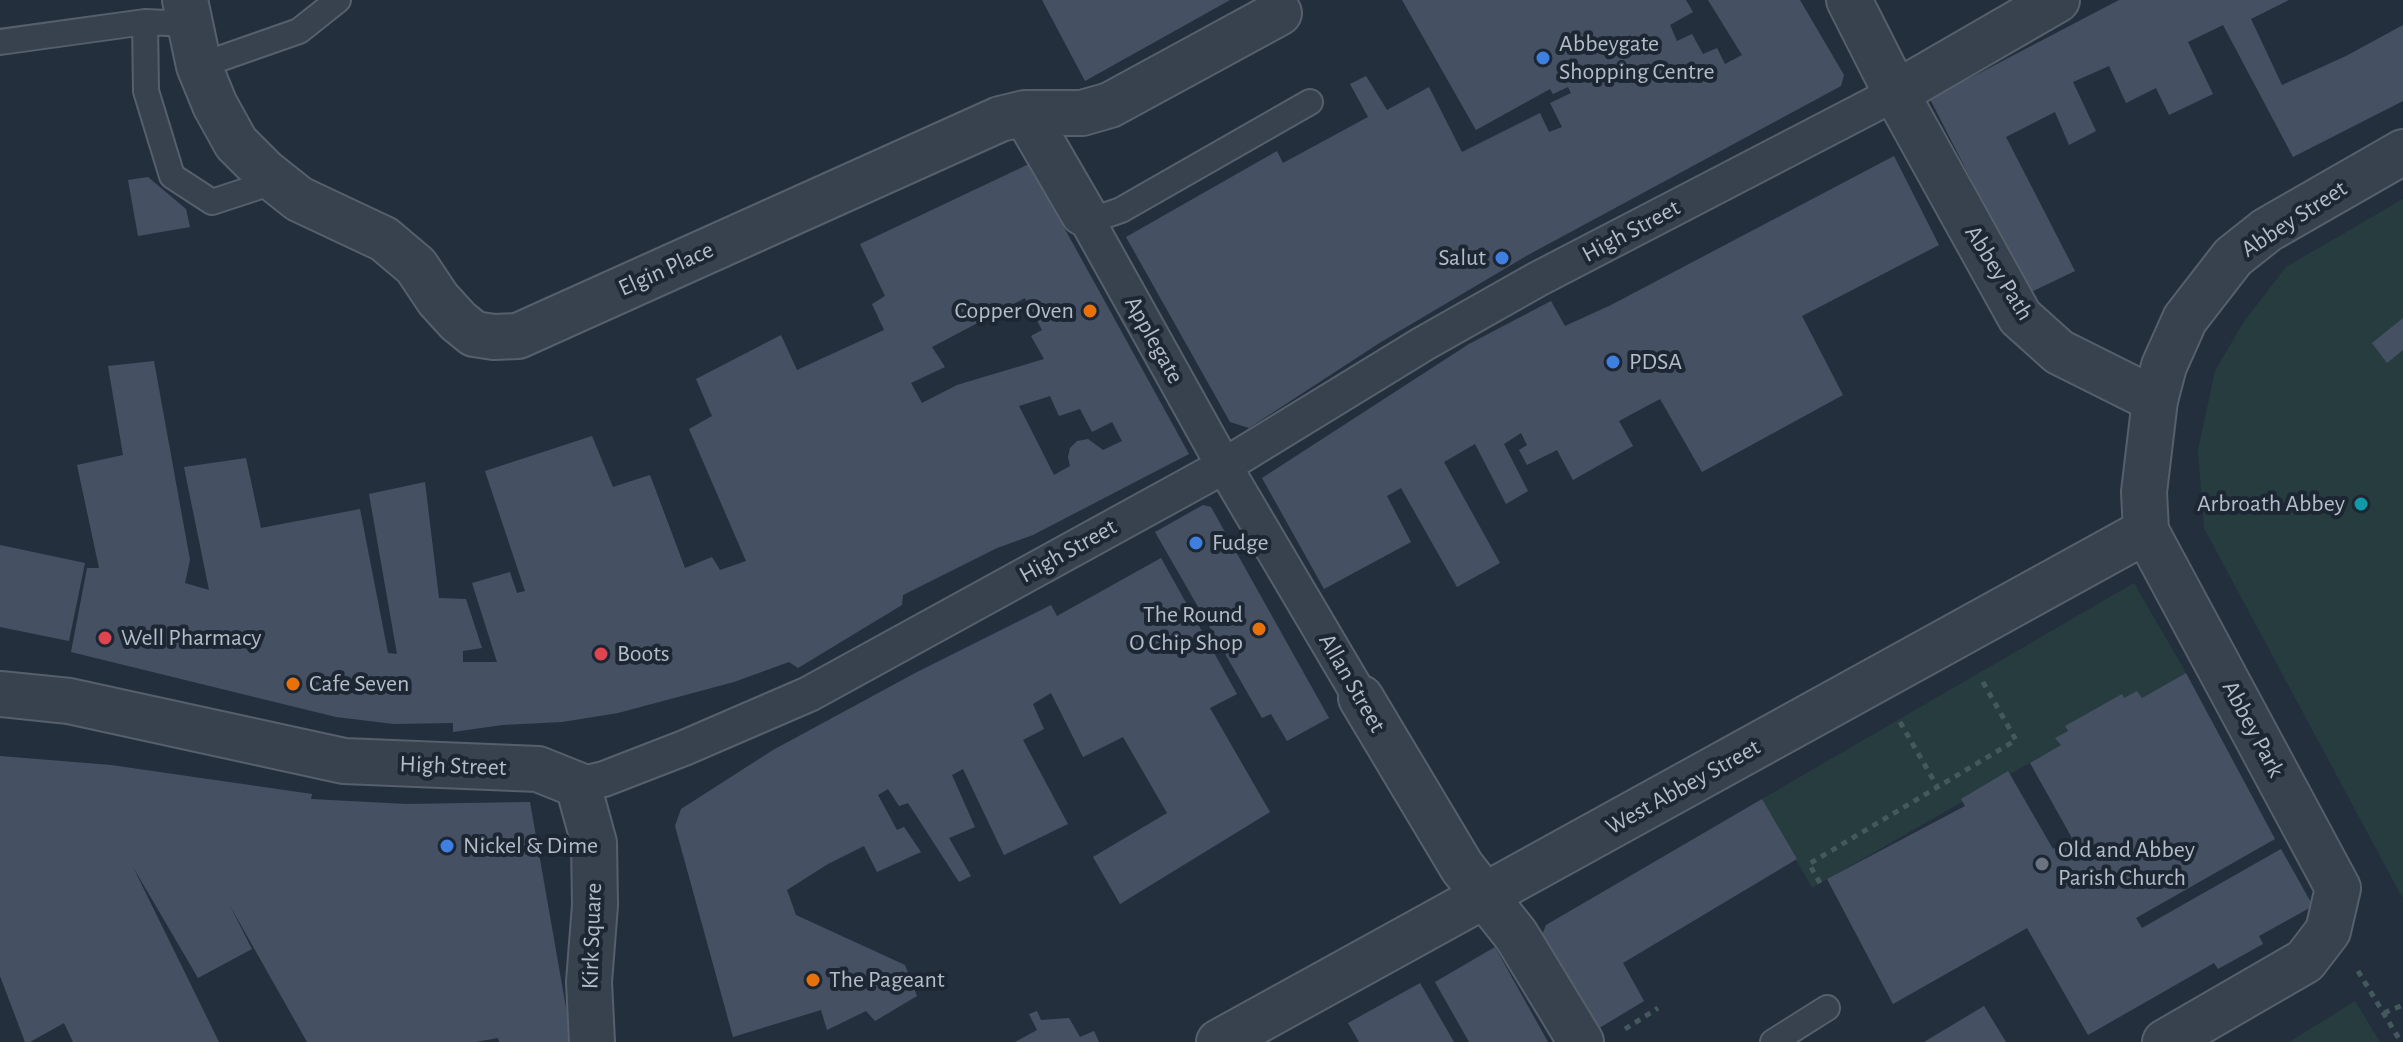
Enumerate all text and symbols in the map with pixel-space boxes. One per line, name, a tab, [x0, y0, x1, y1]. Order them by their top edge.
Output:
place label: Abbeygate Shopping Centre	[1559, 30, 1715, 86]
marker: Abbeygate Shopping Centre	[1534, 49, 1552, 67]
street label: Abbey Street	[2236, 174, 2352, 264]
street label: High Street	[1577, 193, 1685, 269]
street label: Abbey Path	[1958, 220, 2040, 326]
street label: Elgin Place	[614, 235, 718, 303]
place label: Salut	[1438, 244, 1486, 272]
marker: Salut	[1493, 249, 1511, 267]
street label: Applegate	[1118, 291, 1190, 389]
place label: Copper Oven	[955, 297, 1074, 325]
marker: Copper Oven	[1081, 302, 1099, 320]
place label: PDSA	[1629, 348, 1682, 376]
marker: PDSA	[1604, 353, 1622, 371]
place label: Arbroath Abbey	[2197, 490, 2345, 518]
marker: Arbroath Abbey	[2352, 495, 2370, 513]
street label: High Street	[1014, 513, 1122, 589]
place label: Fudge	[1212, 529, 1269, 557]
marker: Fudge	[1187, 534, 1205, 552]
place label: The Round O Chip Shop	[1129, 601, 1243, 657]
marker: The Round O Chip Shop	[1250, 620, 1268, 638]
place label: Well Pharmacy	[121, 624, 262, 652]
street label: Allan Street	[1312, 628, 1392, 738]
marker: Well Pharmacy	[96, 629, 114, 647]
place label: Boots	[617, 640, 670, 668]
marker: Boots	[592, 645, 610, 663]
place label: Cafe Seven	[309, 670, 409, 698]
marker: Cafe Seven	[284, 675, 302, 693]
street label: Abbey Park	[2216, 676, 2290, 782]
street label: West Abbey Street	[1601, 733, 1765, 841]
street label: High Street	[399, 750, 507, 782]
place label: Nickel & Dime	[463, 832, 598, 860]
place label: Old and Abbey Parish Church	[2058, 836, 2195, 892]
marker: Nickel & Dime	[438, 837, 456, 855]
marker: Old and Abbey Parish Church	[2033, 855, 2051, 873]
street label: Kirk Square	[576, 882, 608, 990]
place label: The Pageant	[829, 966, 945, 994]
marker: The Pageant	[804, 971, 822, 989]

